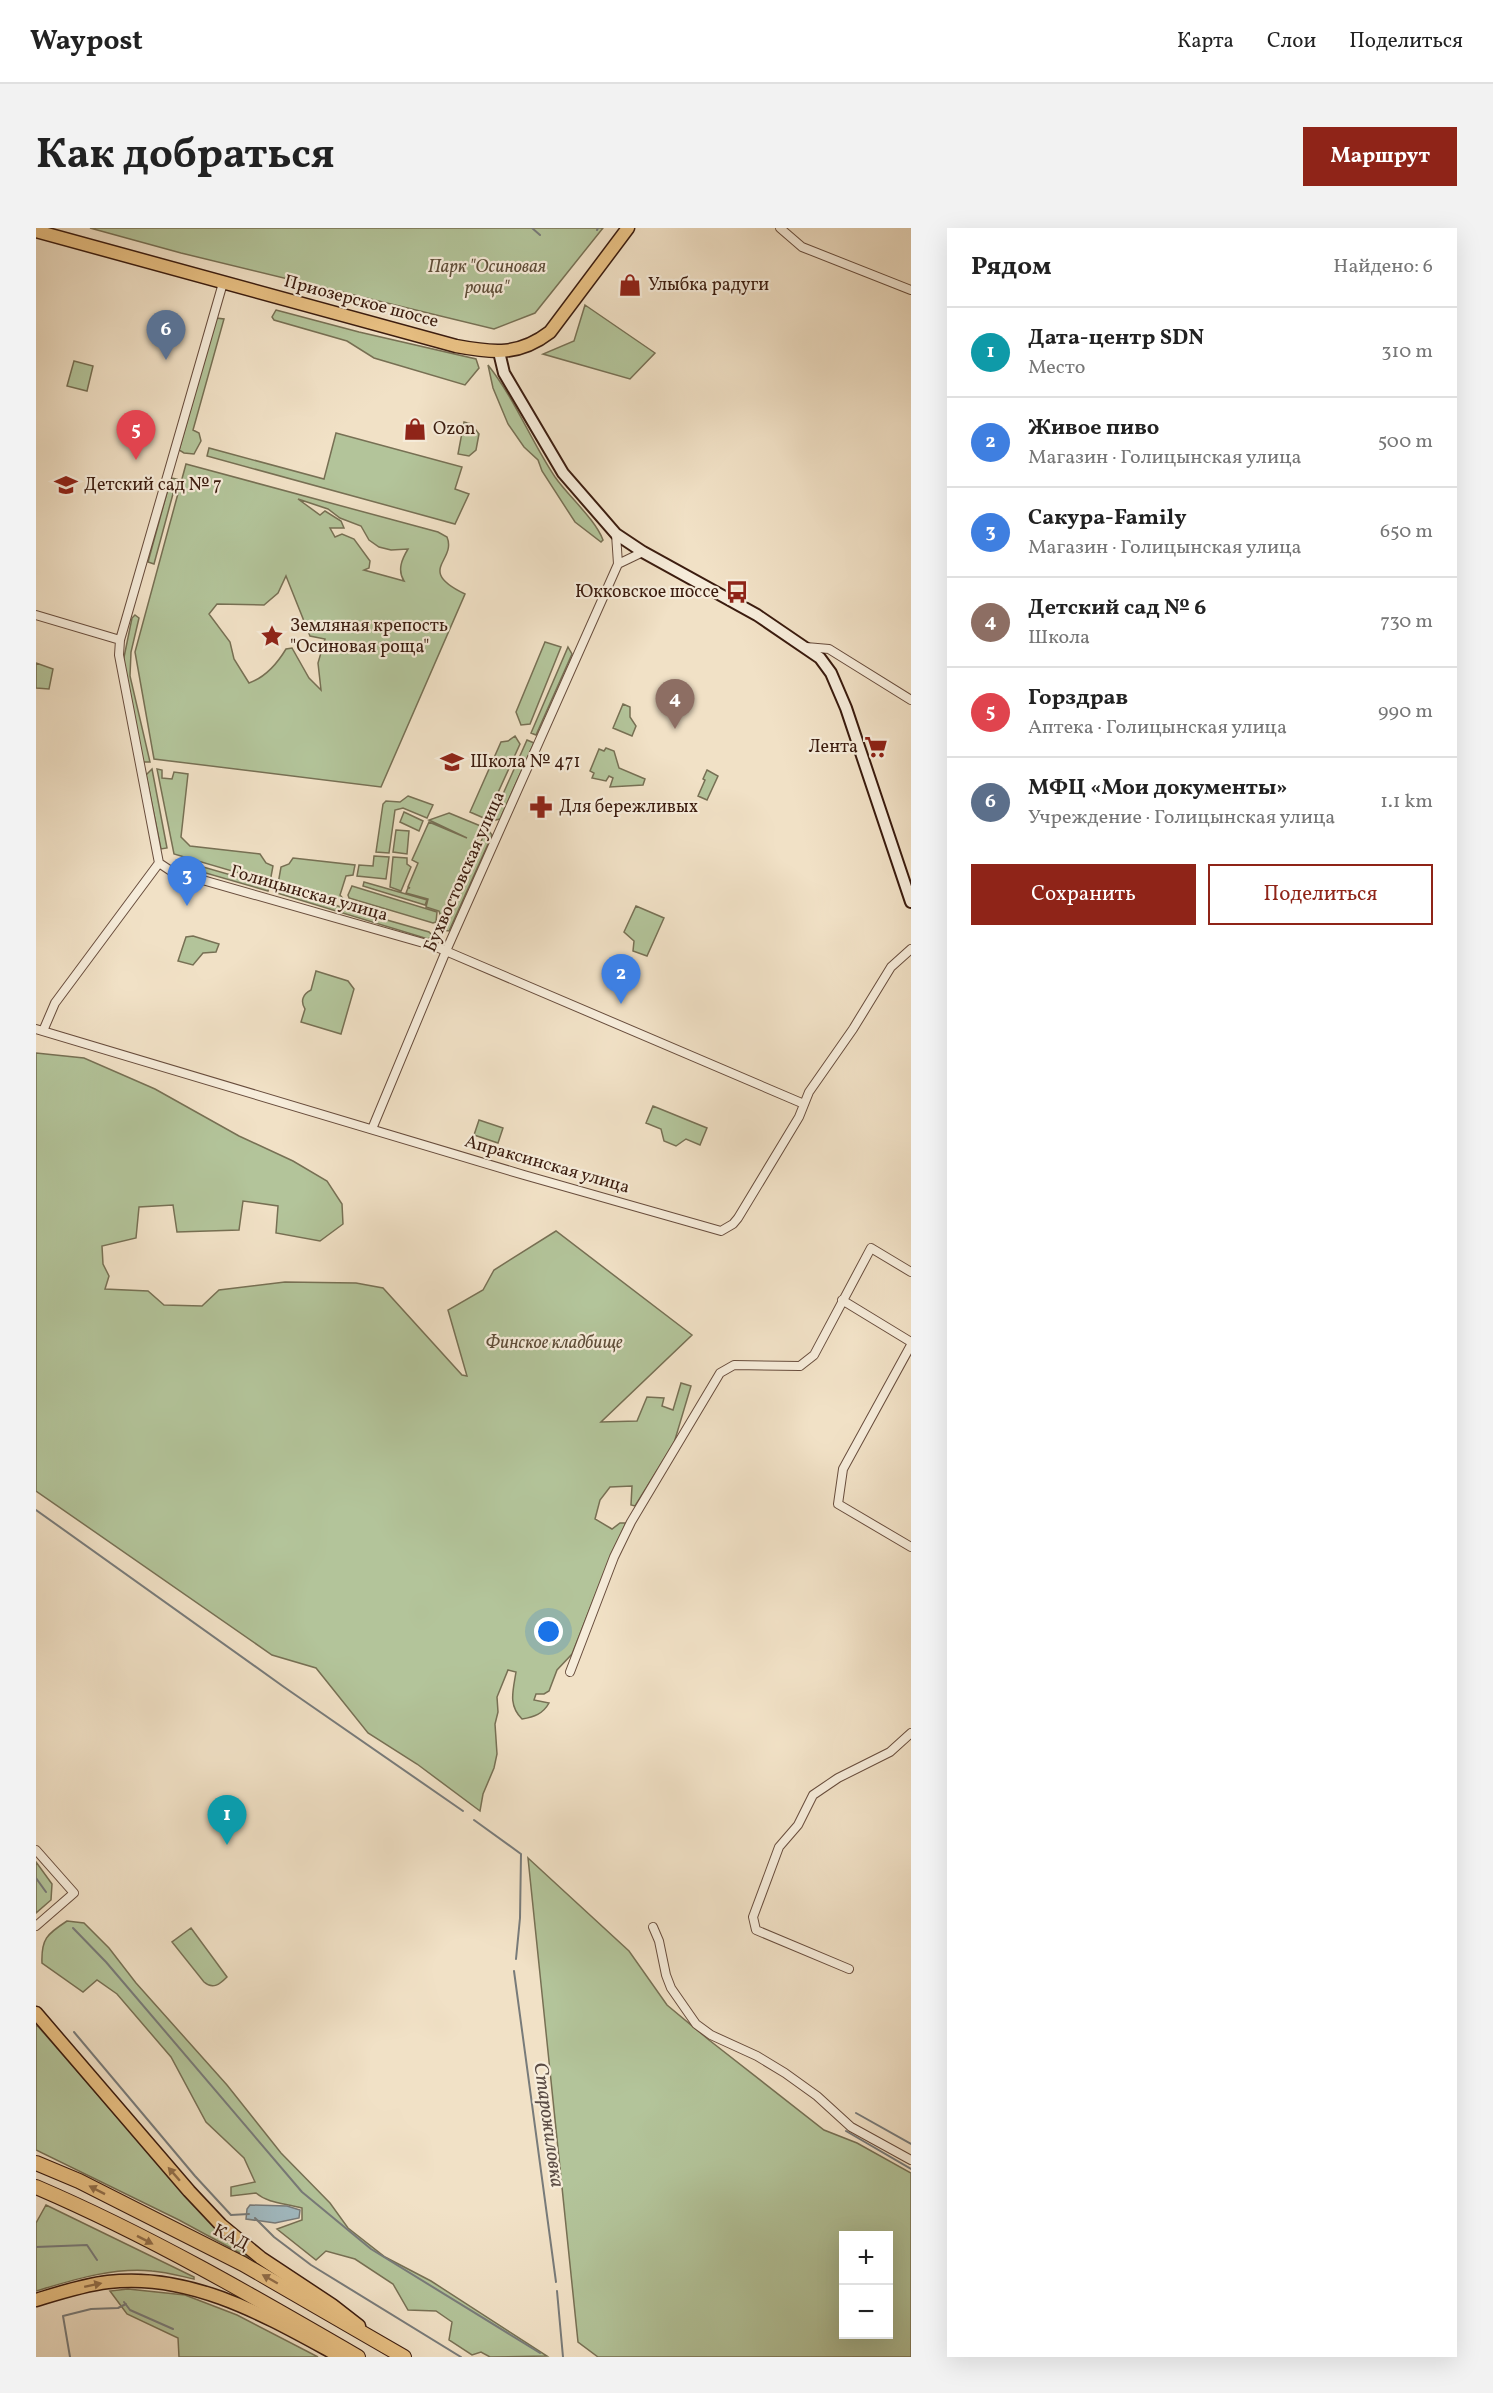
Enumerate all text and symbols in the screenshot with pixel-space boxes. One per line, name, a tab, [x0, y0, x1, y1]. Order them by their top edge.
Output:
text: Waypost	[30, 22, 143, 61]
text: Карта	[1177, 27, 1234, 56]
text: Слои	[1267, 27, 1316, 56]
text: Поделиться	[1349, 27, 1463, 56]
text: Как добраться	[36, 127, 335, 186]
button: Маршрут	[1303, 127, 1457, 186]
text: Рядом	[971, 249, 1051, 285]
text: Найдено: 6	[1333, 253, 1433, 281]
park label: Парк "Осиновая роща"	[428, 255, 546, 301]
street label: Приозерское шоссе	[281, 269, 441, 335]
shop icon: Улыбка радуги	[617, 272, 643, 298]
place label: Улыбка радуги	[648, 273, 769, 298]
pin: 6	[146, 310, 186, 360]
text: Дата-центр SDN	[1028, 323, 1204, 354]
text: 1	[986, 338, 995, 366]
text: 310 m	[1381, 338, 1433, 366]
text: Место	[1028, 354, 1085, 382]
pin: 5	[116, 410, 156, 460]
text: Живое пиво	[1028, 413, 1159, 444]
shop icon: Ozon	[402, 416, 428, 442]
place label: Ozon	[433, 417, 476, 442]
text: 2	[985, 428, 996, 456]
text: 500 m	[1378, 428, 1433, 456]
text: Магазин · Голицынская улица	[1028, 444, 1302, 472]
school or university icon: Детский сад № 7	[53, 472, 79, 498]
place label: Детский сад № 7	[84, 473, 222, 498]
text: Сакура-Family	[1028, 503, 1187, 534]
text: 3	[985, 518, 996, 546]
text: 650 m	[1380, 518, 1433, 546]
text: Магазин · Голицынская улица	[1028, 534, 1302, 562]
bus stop icon: Юкковское шоссе	[724, 579, 750, 605]
place label: Юкковское шоссе	[575, 580, 719, 605]
text: Детский сад № 6	[1028, 593, 1206, 624]
text: 4	[984, 608, 997, 636]
text: 730 m	[1380, 608, 1433, 636]
place label: Земляная крепость "Осиновая роща"	[290, 614, 448, 660]
place icon: Земляная крепость "Осиновая роща"	[259, 623, 285, 649]
text: Школа	[1028, 624, 1090, 652]
pin: 4	[656, 680, 694, 729]
text: Горздрав	[1028, 683, 1128, 714]
text: 5	[986, 698, 995, 726]
text: 990 m	[1378, 698, 1433, 726]
text: Аптека · Голицынская улица	[1028, 714, 1287, 742]
supermarket icon: Лента	[863, 734, 889, 760]
place label: Лента	[808, 735, 858, 760]
school or university icon: Школа № 471	[439, 749, 465, 775]
place label: Школа № 471	[470, 750, 581, 775]
text: МФЦ «Мои документы»	[1028, 773, 1288, 804]
street label: Бухвостовская улица	[418, 787, 512, 957]
text: 6	[985, 788, 996, 816]
text: 1.1 km	[1380, 788, 1433, 816]
pharmacy icon: Для бережливых	[528, 794, 554, 820]
place label: Для бережливых	[559, 795, 698, 820]
text: Учреждение · Голицынская улица	[1028, 804, 1335, 832]
pin: 3	[168, 856, 206, 906]
street label: Голицынская улица	[227, 859, 391, 929]
button: Сохранить	[971, 864, 1196, 925]
button: Поделиться	[1208, 864, 1433, 925]
pin: 2	[602, 954, 640, 1004]
street label: Апраксинская улица	[461, 1129, 633, 1201]
park label: Финское кладбище	[485, 1331, 623, 1356]
your location	[534, 1617, 563, 1646]
pin: 1	[208, 1796, 246, 1845]
water label: Старожиловка	[525, 2061, 571, 2189]
one-way arrow	[167, 2166, 181, 2181]
one-way arrow	[88, 2185, 105, 2195]
street label: КАД	[208, 2218, 254, 2258]
map controls	[839, 2231, 893, 2339]
button: +	[839, 2231, 893, 2285]
one-way arrow	[137, 2235, 154, 2245]
one-way arrow	[262, 2275, 279, 2285]
one-way arrow	[83, 2280, 102, 2289]
button: −	[839, 2285, 893, 2339]

